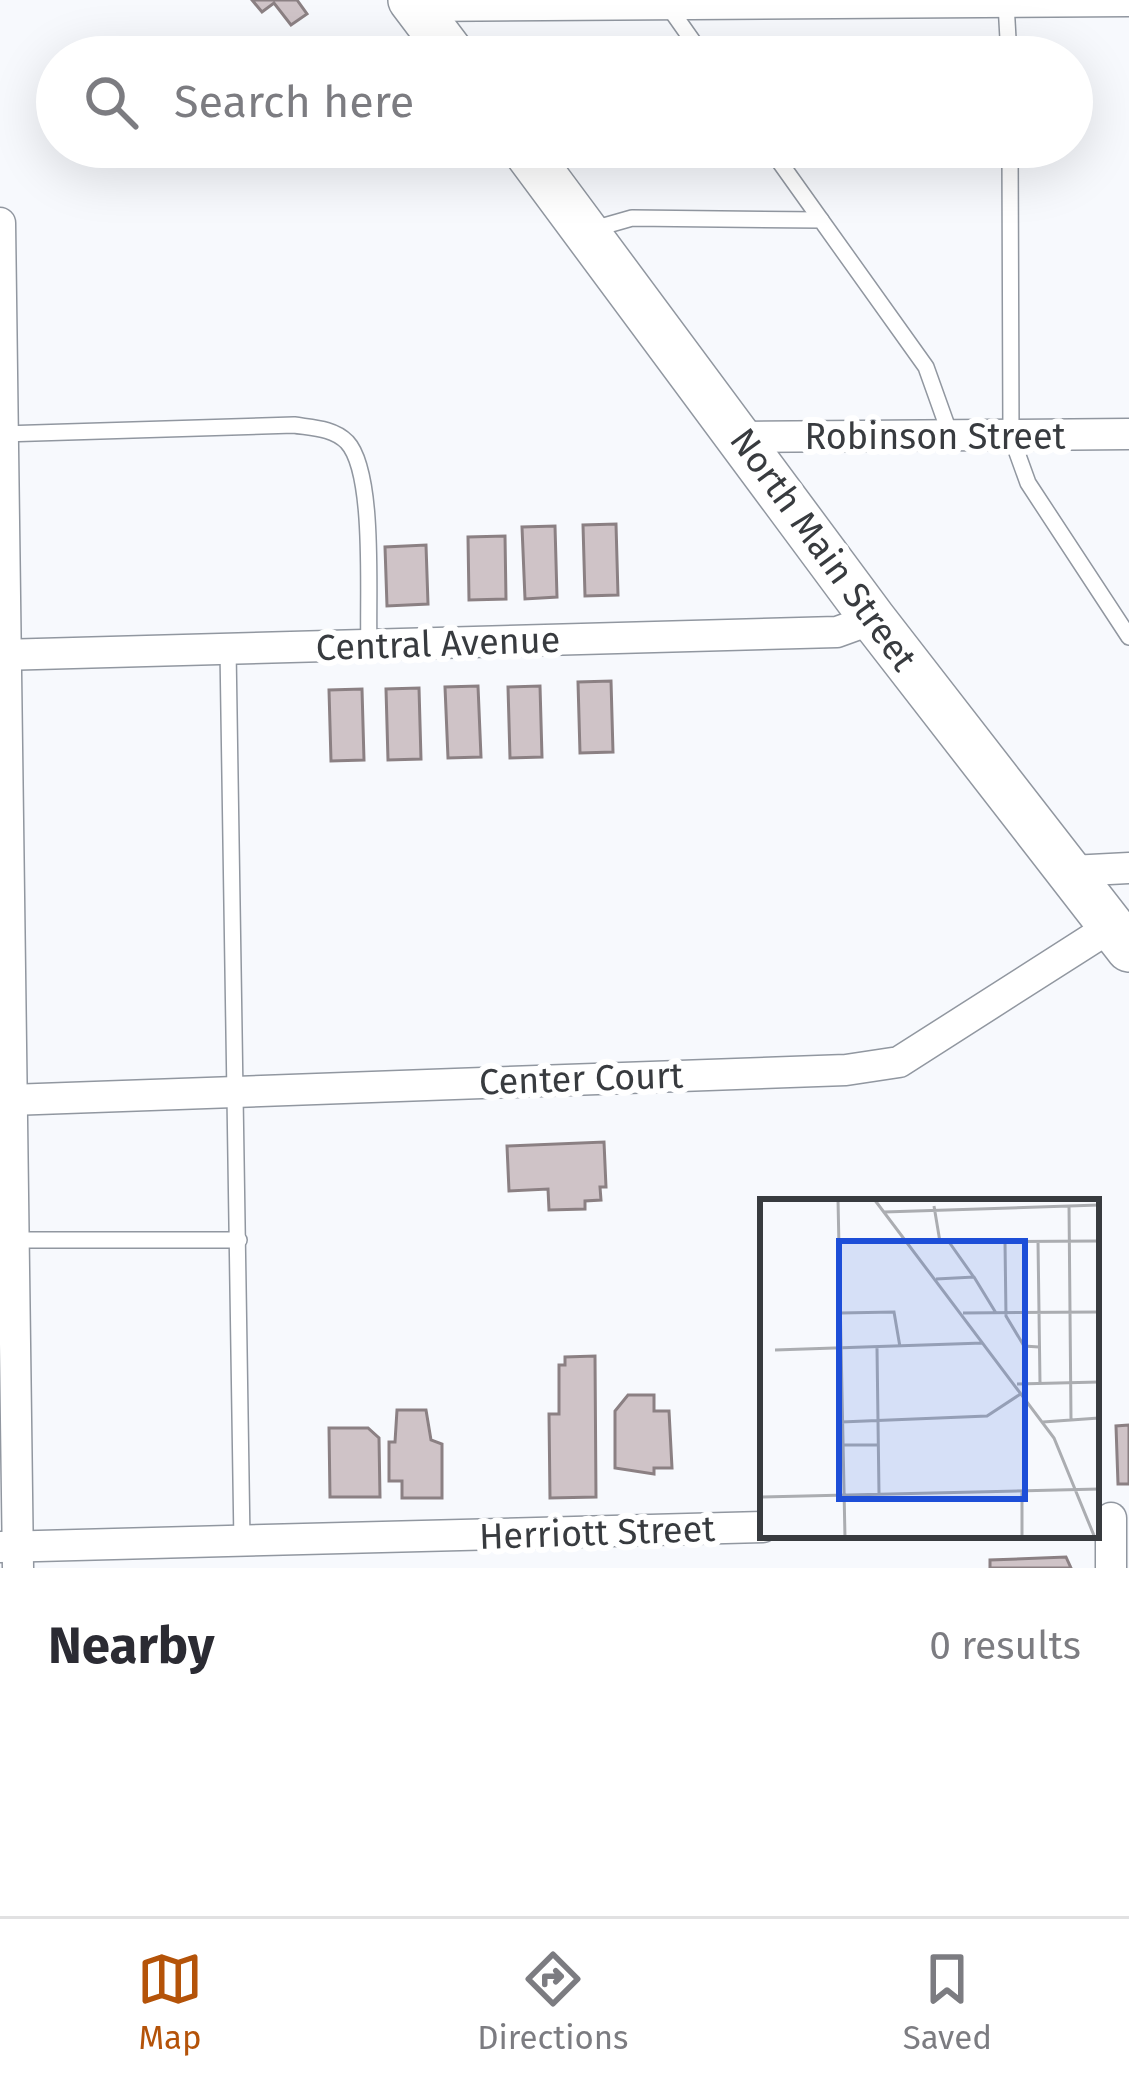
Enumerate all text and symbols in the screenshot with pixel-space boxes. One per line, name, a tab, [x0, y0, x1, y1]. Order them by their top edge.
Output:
search box	[36, 36, 1093, 168]
icon: search	[78, 69, 144, 135]
text: Search here	[174, 75, 414, 129]
street label: Robinson Street	[804, 415, 1066, 459]
street label: North Main Street	[720, 420, 926, 680]
street label: Central Avenue	[315, 618, 561, 670]
street label: Center Court	[478, 1053, 684, 1105]
inset map	[760, 1199, 1099, 1538]
street label: Herriott Street	[478, 1507, 716, 1559]
text: Nearby	[48, 1615, 214, 1677]
text: 0 results	[929, 1623, 1081, 1669]
tab: Map	[137, 1946, 203, 2058]
tab: Directions	[477, 1946, 629, 2058]
tab: Saved	[903, 1946, 992, 2058]

